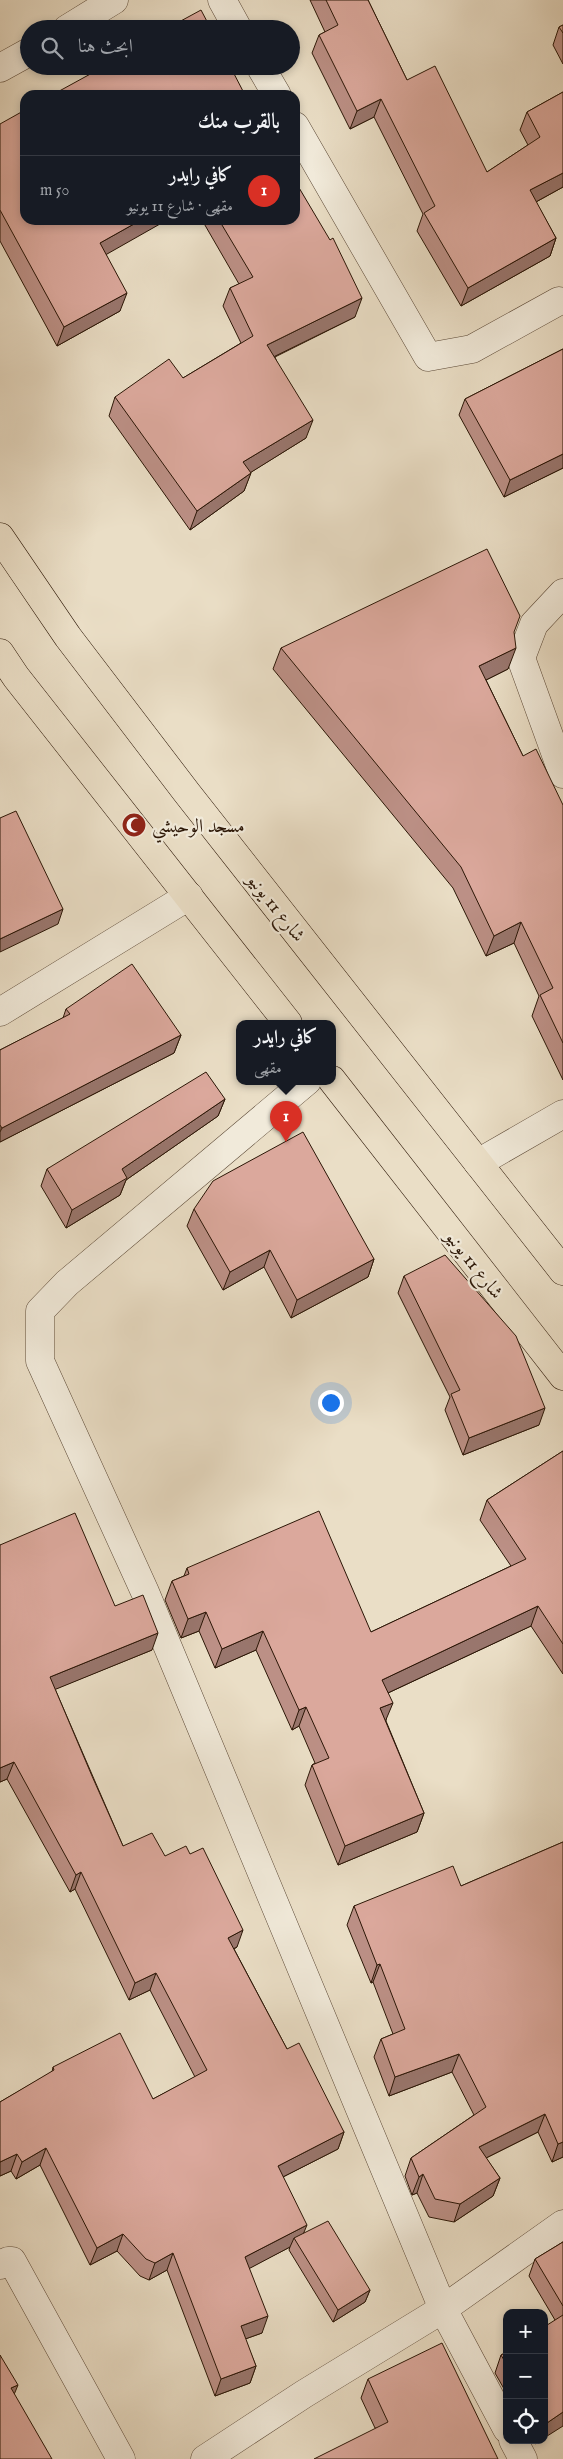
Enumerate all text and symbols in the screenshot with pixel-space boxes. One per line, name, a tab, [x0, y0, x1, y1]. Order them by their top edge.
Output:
search box	[20, 20, 300, 75]
icon: search	[38, 34, 66, 62]
text: ابحث هنا	[78, 35, 133, 59]
text: بالقرب منك	[198, 109, 280, 136]
text: كافي رايدر	[169, 164, 233, 188]
text: 50 m	[40, 181, 69, 201]
text: 1	[261, 181, 267, 201]
text: مقهى · شارع 11 يونيو	[127, 197, 233, 217]
mosque icon: مسجد الوحيشي	[121, 812, 147, 838]
place label: مسجد الوحيشي	[152, 815, 245, 843]
street label: شارع 11 يونيو	[238, 868, 310, 949]
popup	[236, 1020, 336, 1085]
text: كافي رايدر	[254, 1026, 318, 1050]
text: مقهى	[254, 1059, 282, 1079]
pin: 1	[270, 1101, 302, 1142]
street label: شارع 11 يونيو	[436, 1225, 508, 1306]
your location	[318, 1390, 344, 1416]
map controls	[503, 2309, 548, 2444]
button: +	[503, 2309, 548, 2354]
button: −	[503, 2354, 548, 2399]
button: locate	[503, 2399, 548, 2444]

